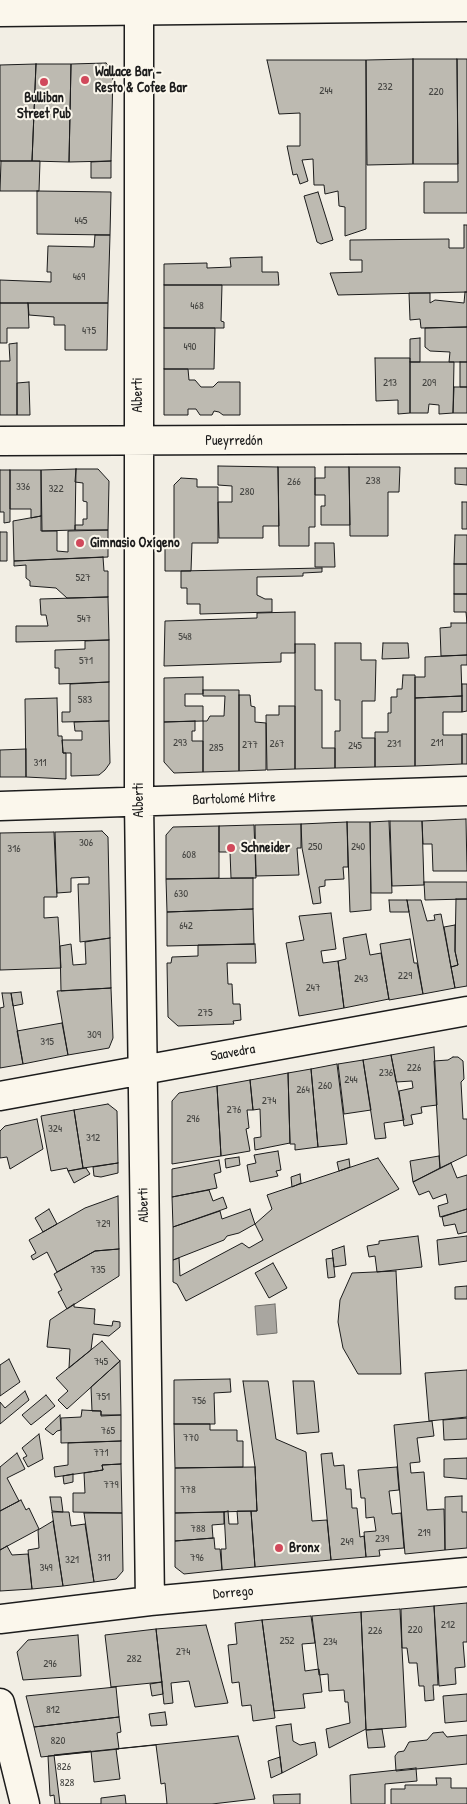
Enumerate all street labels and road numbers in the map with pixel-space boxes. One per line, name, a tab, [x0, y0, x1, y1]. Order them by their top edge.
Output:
street label: Alberti	[130, 377, 146, 413]
street label: Pueyrredón	[205, 433, 263, 449]
street label: Alberti	[131, 782, 147, 818]
street label: Bartolomé Mitre	[192, 789, 276, 809]
street label: Saavedra	[209, 1041, 257, 1065]
street label: Alberti	[135, 1187, 153, 1223]
street label: Dorrego	[212, 1583, 254, 1603]

